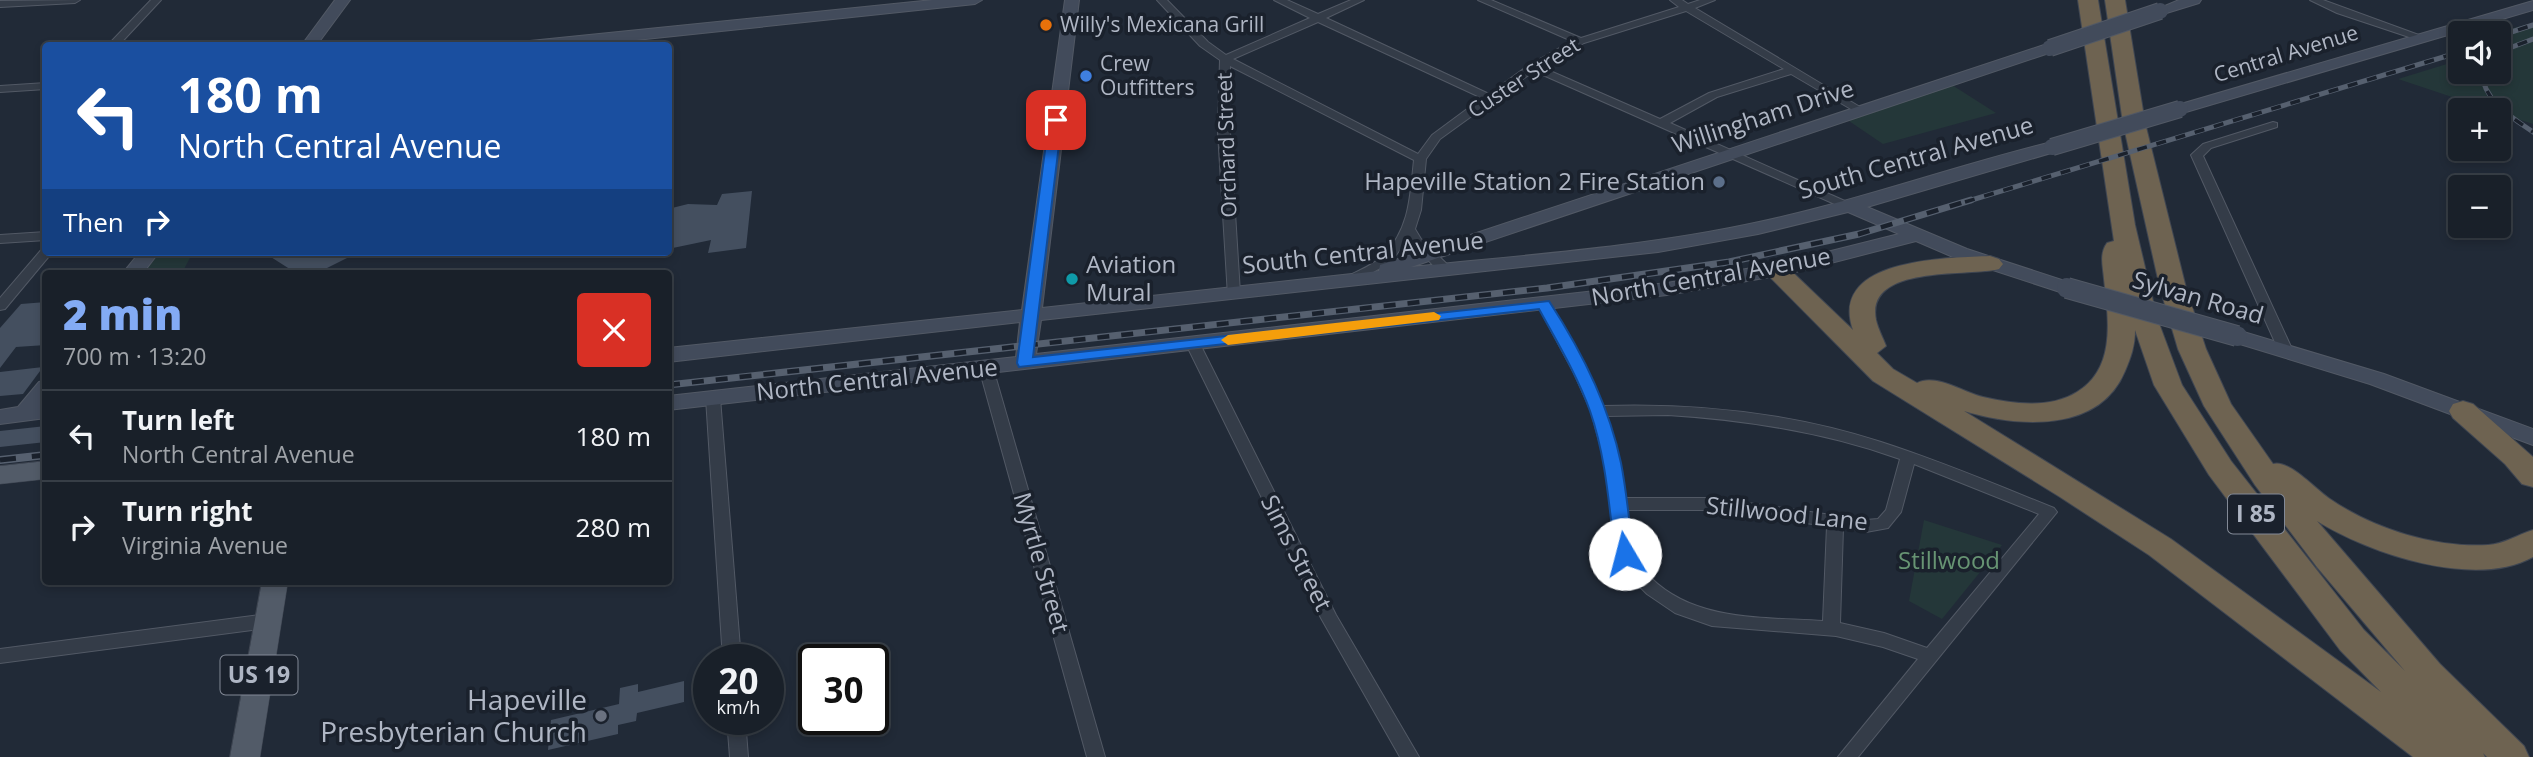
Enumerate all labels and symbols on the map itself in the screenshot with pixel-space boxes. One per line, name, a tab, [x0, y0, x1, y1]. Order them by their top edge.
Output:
place label: Willy's Mexicana Grill	[1060, 10, 1264, 38]
marker: Willy's Mexicana Grill	[1038, 17, 1054, 33]
street label: Central Avenue	[2210, 18, 2361, 88]
street label: Custer Street	[1462, 31, 1585, 124]
place label: Crew Outfitters	[1100, 49, 1194, 101]
marker: Crew Outfitters	[1078, 68, 1094, 84]
street label: Willingham Drive	[1667, 71, 1858, 161]
street label: Orchard Street	[1209, 72, 1243, 218]
pin	[1026, 90, 1086, 150]
street label: South Central Avenue	[1794, 107, 2037, 206]
place label: Hapeville Station 2 Fire Station	[1364, 164, 1705, 197]
marker: Hapeville Station 2 Fire Station	[1711, 174, 1727, 190]
street label: South Central Avenue	[1240, 222, 1485, 281]
street label: North Central Avenue	[1588, 238, 1833, 313]
place label: Aviation Mural	[1086, 247, 1176, 308]
street label: Sylvan Road	[2129, 262, 2268, 331]
marker: Aviation Mural	[1064, 271, 1080, 287]
street label: North Central Avenue	[754, 349, 999, 408]
street label: Myrtle Street	[1007, 488, 1078, 637]
street label: Stillwood Lane	[1705, 488, 1870, 537]
street label: Sims Street	[1254, 489, 1341, 616]
road number: I 85	[2228, 494, 2284, 534]
position arrow	[1588, 517, 1662, 591]
park label: Stillwood	[1898, 543, 2000, 576]
speed limit sign: 30	[798, 644, 889, 735]
road number: US 19	[220, 656, 298, 694]
place label: Hapeville Presbyterian Church	[320, 680, 587, 750]
marker: Hapeville Presbyterian Church	[593, 708, 609, 724]

